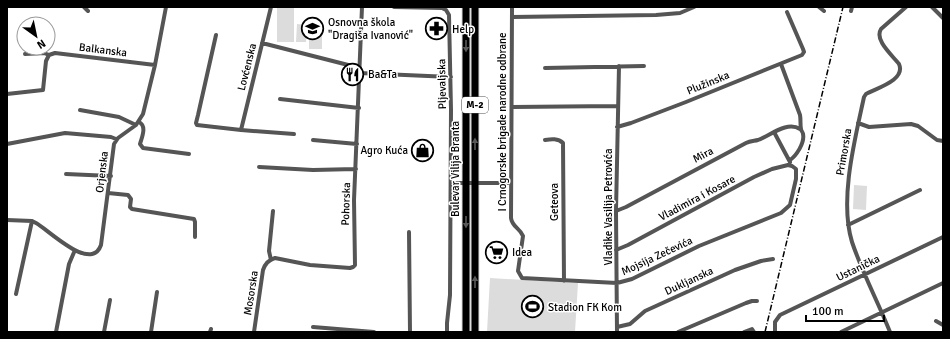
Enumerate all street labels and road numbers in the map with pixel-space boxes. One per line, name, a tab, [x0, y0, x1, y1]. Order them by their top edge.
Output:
street label: I Crnogorske brigade narodne odbrane	[496, 32, 509, 212]
street label: Balkanska	[78, 41, 128, 59]
street label: Lovćenska	[235, 42, 259, 92]
street label: Pljevaljska	[435, 58, 449, 109]
street label: Plužinska	[685, 68, 732, 97]
road number: M-2	[462, 97, 488, 113]
street label: Bulevar Vilija Branta	[449, 120, 462, 217]
street label: Primorska	[833, 127, 855, 177]
street label: Mira	[690, 144, 716, 166]
street label: Vladike Vasilija Petrovića	[602, 148, 615, 265]
street label: Orjenska	[93, 150, 111, 194]
street label: Vladimira i Kosare	[656, 172, 738, 224]
street label: Pohorska	[339, 182, 353, 226]
street label: Geteova	[548, 183, 561, 221]
street label: Mojsija Zečevića	[619, 234, 695, 278]
street label: Ustanička	[834, 252, 882, 284]
street label: Dukljanska	[663, 264, 716, 298]
street label: Mosorska	[241, 269, 261, 316]

